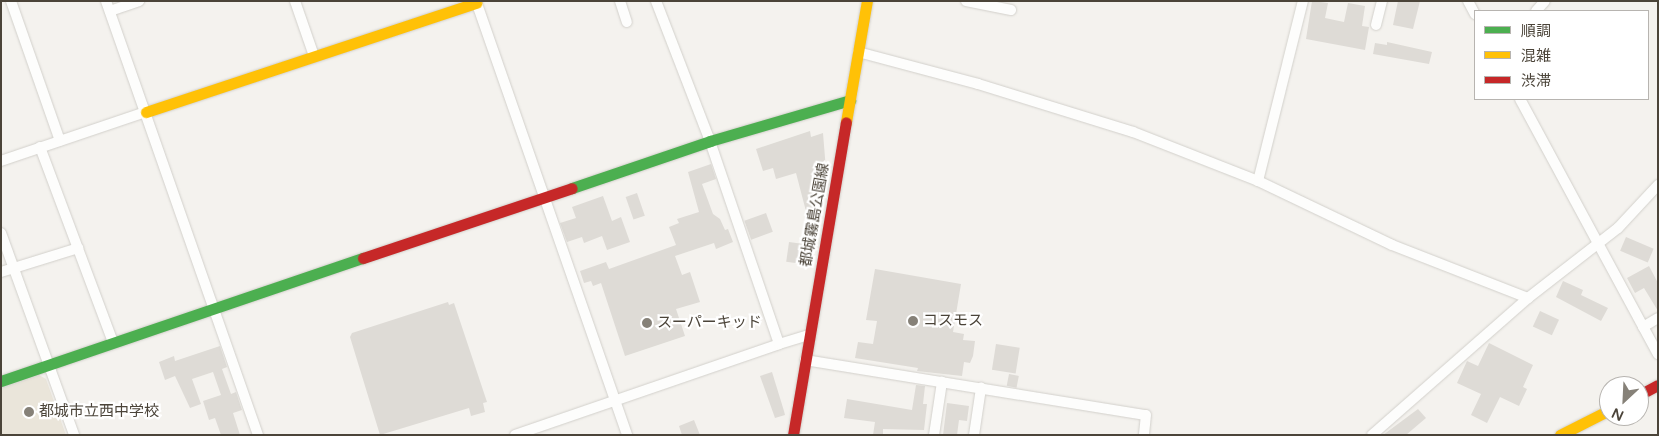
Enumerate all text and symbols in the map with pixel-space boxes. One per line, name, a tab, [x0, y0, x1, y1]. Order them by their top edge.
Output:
legend	[1474, 10, 1649, 100]
text: 順調	[1521, 22, 1551, 40]
text: 混雑	[1521, 47, 1551, 65]
text: 渋滞	[1521, 72, 1551, 90]
street label: 都城霧島公園線	[797, 162, 833, 268]
place label: コスモス	[923, 312, 983, 330]
place label: スーパーキッド	[657, 314, 762, 332]
marker: コスモス	[907, 315, 919, 327]
marker: スーパーキッド	[641, 317, 653, 329]
north arrow	[1599, 376, 1649, 426]
place label: 都城市立西中学校	[39, 403, 159, 421]
text: N	[1609, 404, 1627, 424]
marker: 都城市立西中学校	[23, 406, 35, 418]

